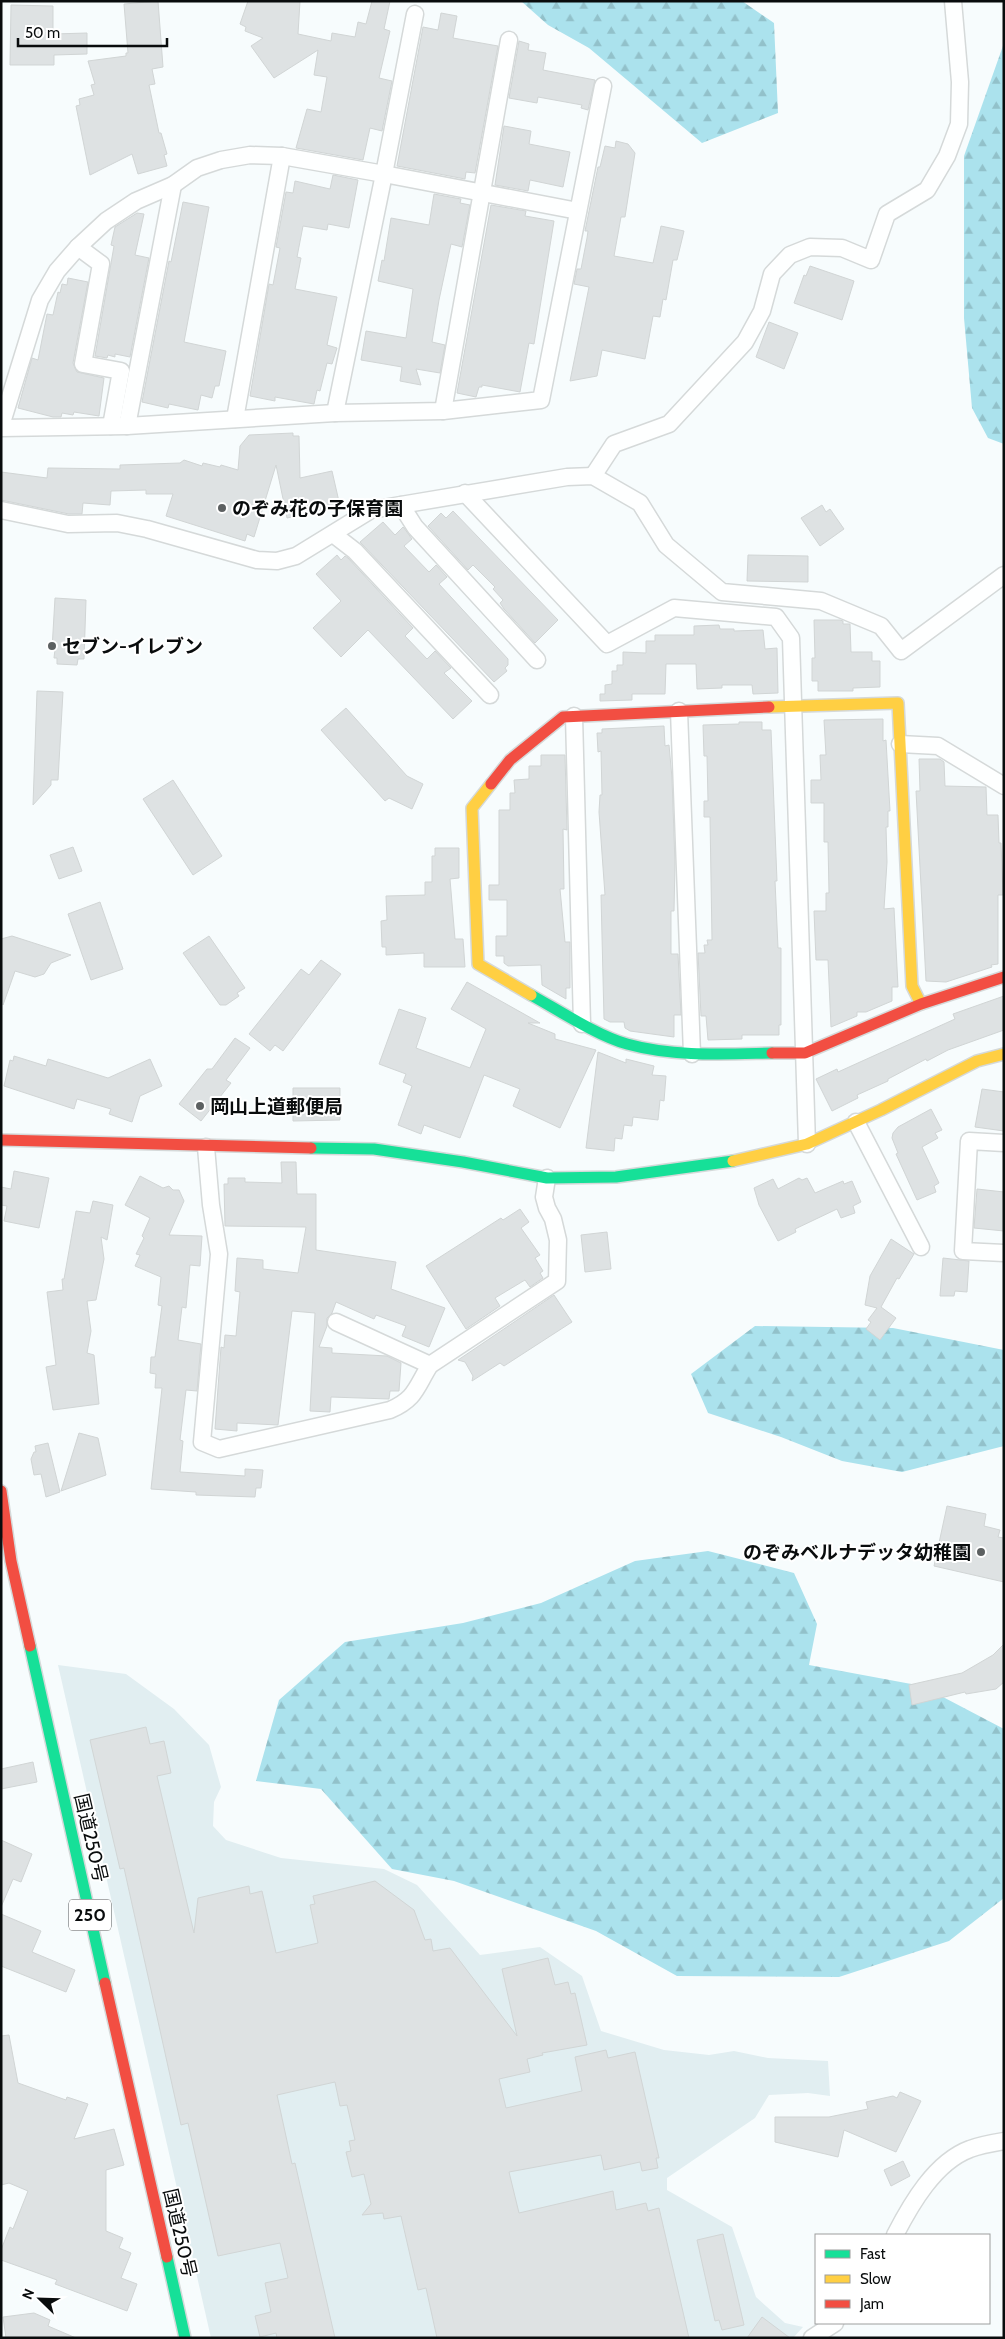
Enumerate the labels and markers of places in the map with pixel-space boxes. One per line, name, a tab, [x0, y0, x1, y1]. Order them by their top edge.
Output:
place label: のぞみ花の子保育園	[232, 497, 403, 520]
marker: のぞみ花の子保育園	[216, 502, 228, 514]
place label: セブン-イレブン	[62, 635, 203, 658]
marker: セブン-イレブン	[46, 640, 58, 652]
place label: 岡山上道郵便局	[210, 1095, 343, 1118]
marker: 岡山上道郵便局	[194, 1100, 206, 1112]
place label: のぞみベルナデッタ幼稚園	[743, 1541, 971, 1564]
marker: のぞみベルナデッタ幼稚園	[975, 1546, 987, 1558]

